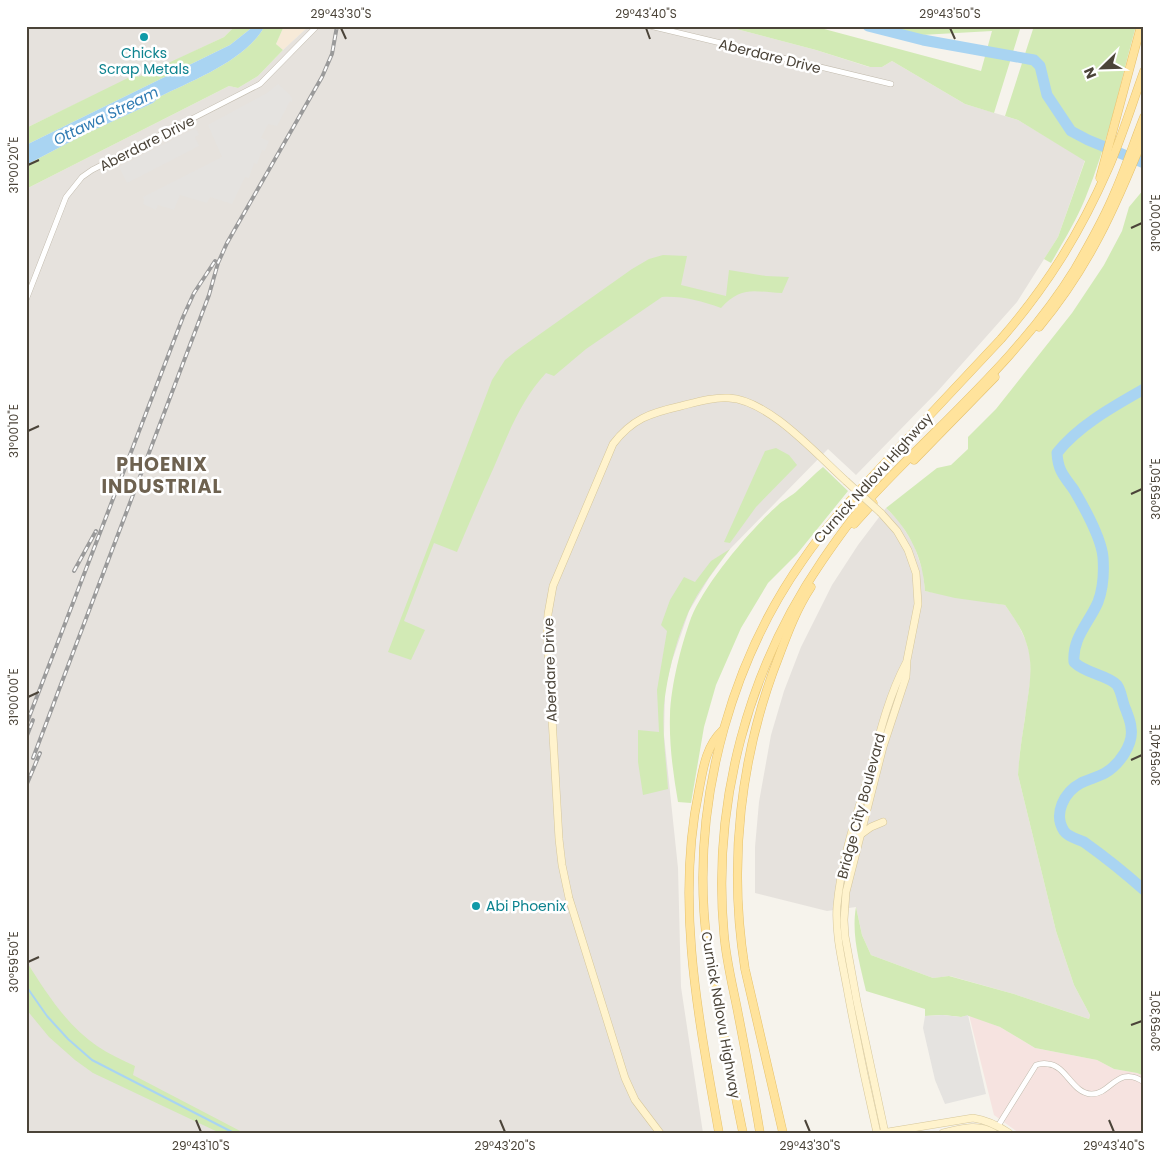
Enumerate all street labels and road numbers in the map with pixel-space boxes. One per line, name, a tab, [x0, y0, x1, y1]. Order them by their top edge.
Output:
street label: Aberdare Drive	[717, 34, 823, 78]
street label: Aberdare Drive	[96, 110, 198, 176]
street label: Curnick Ndlovu Highway	[809, 408, 937, 548]
street label: Aberdare Drive	[538, 617, 562, 723]
street label: Bridge City Boulevard	[832, 731, 890, 881]
street label: Curnick Ndlovu Highway	[696, 930, 746, 1100]

